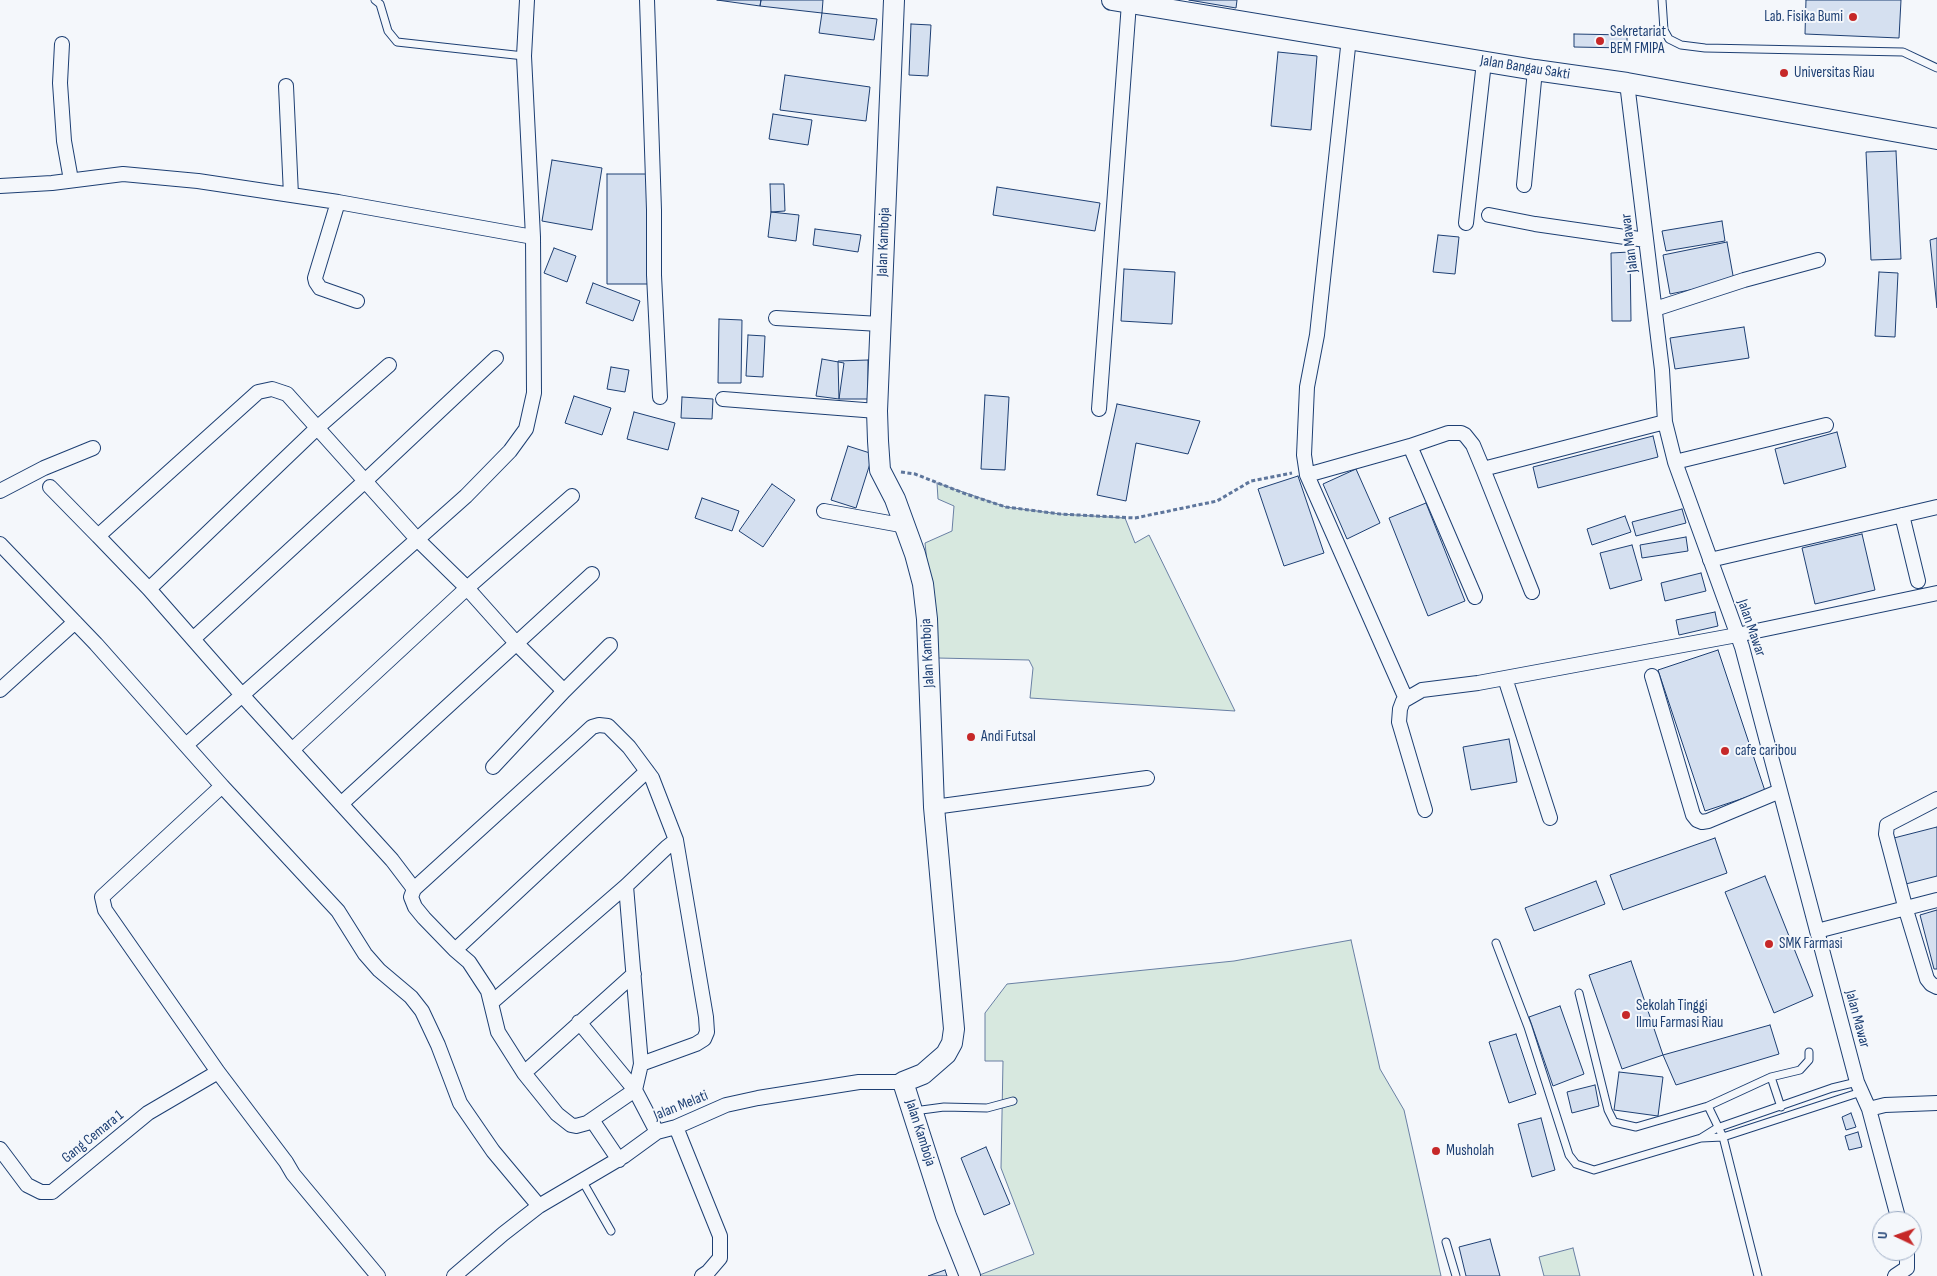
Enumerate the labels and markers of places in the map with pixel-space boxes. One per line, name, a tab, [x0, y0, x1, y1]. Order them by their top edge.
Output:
place label: Lab. Fisika Bumi	[1764, 8, 1843, 26]
marker: Lab. Fisika Bumi	[1847, 11, 1859, 23]
place label: Sekretariat BEM FMIPA	[1610, 23, 1666, 58]
marker: Sekretariat BEM FMIPA	[1594, 35, 1606, 47]
place label: Universitas Riau	[1794, 64, 1874, 82]
marker: Universitas Riau	[1778, 67, 1790, 79]
place label: Andi Futsal	[981, 728, 1036, 746]
marker: Andi Futsal	[965, 731, 977, 743]
place label: cafe caribou	[1735, 742, 1796, 760]
marker: cafe caribou	[1719, 745, 1731, 757]
place label: SMK Farmasi	[1779, 935, 1843, 953]
marker: SMK Farmasi	[1763, 938, 1775, 950]
place label: Sekolah Tinggi Ilmu Farmasi Riau	[1636, 997, 1723, 1032]
marker: Sekolah Tinggi Ilmu Farmasi Riau	[1620, 1009, 1632, 1021]
place label: Musholah	[1446, 1142, 1494, 1160]
marker: Musholah	[1430, 1145, 1442, 1157]

